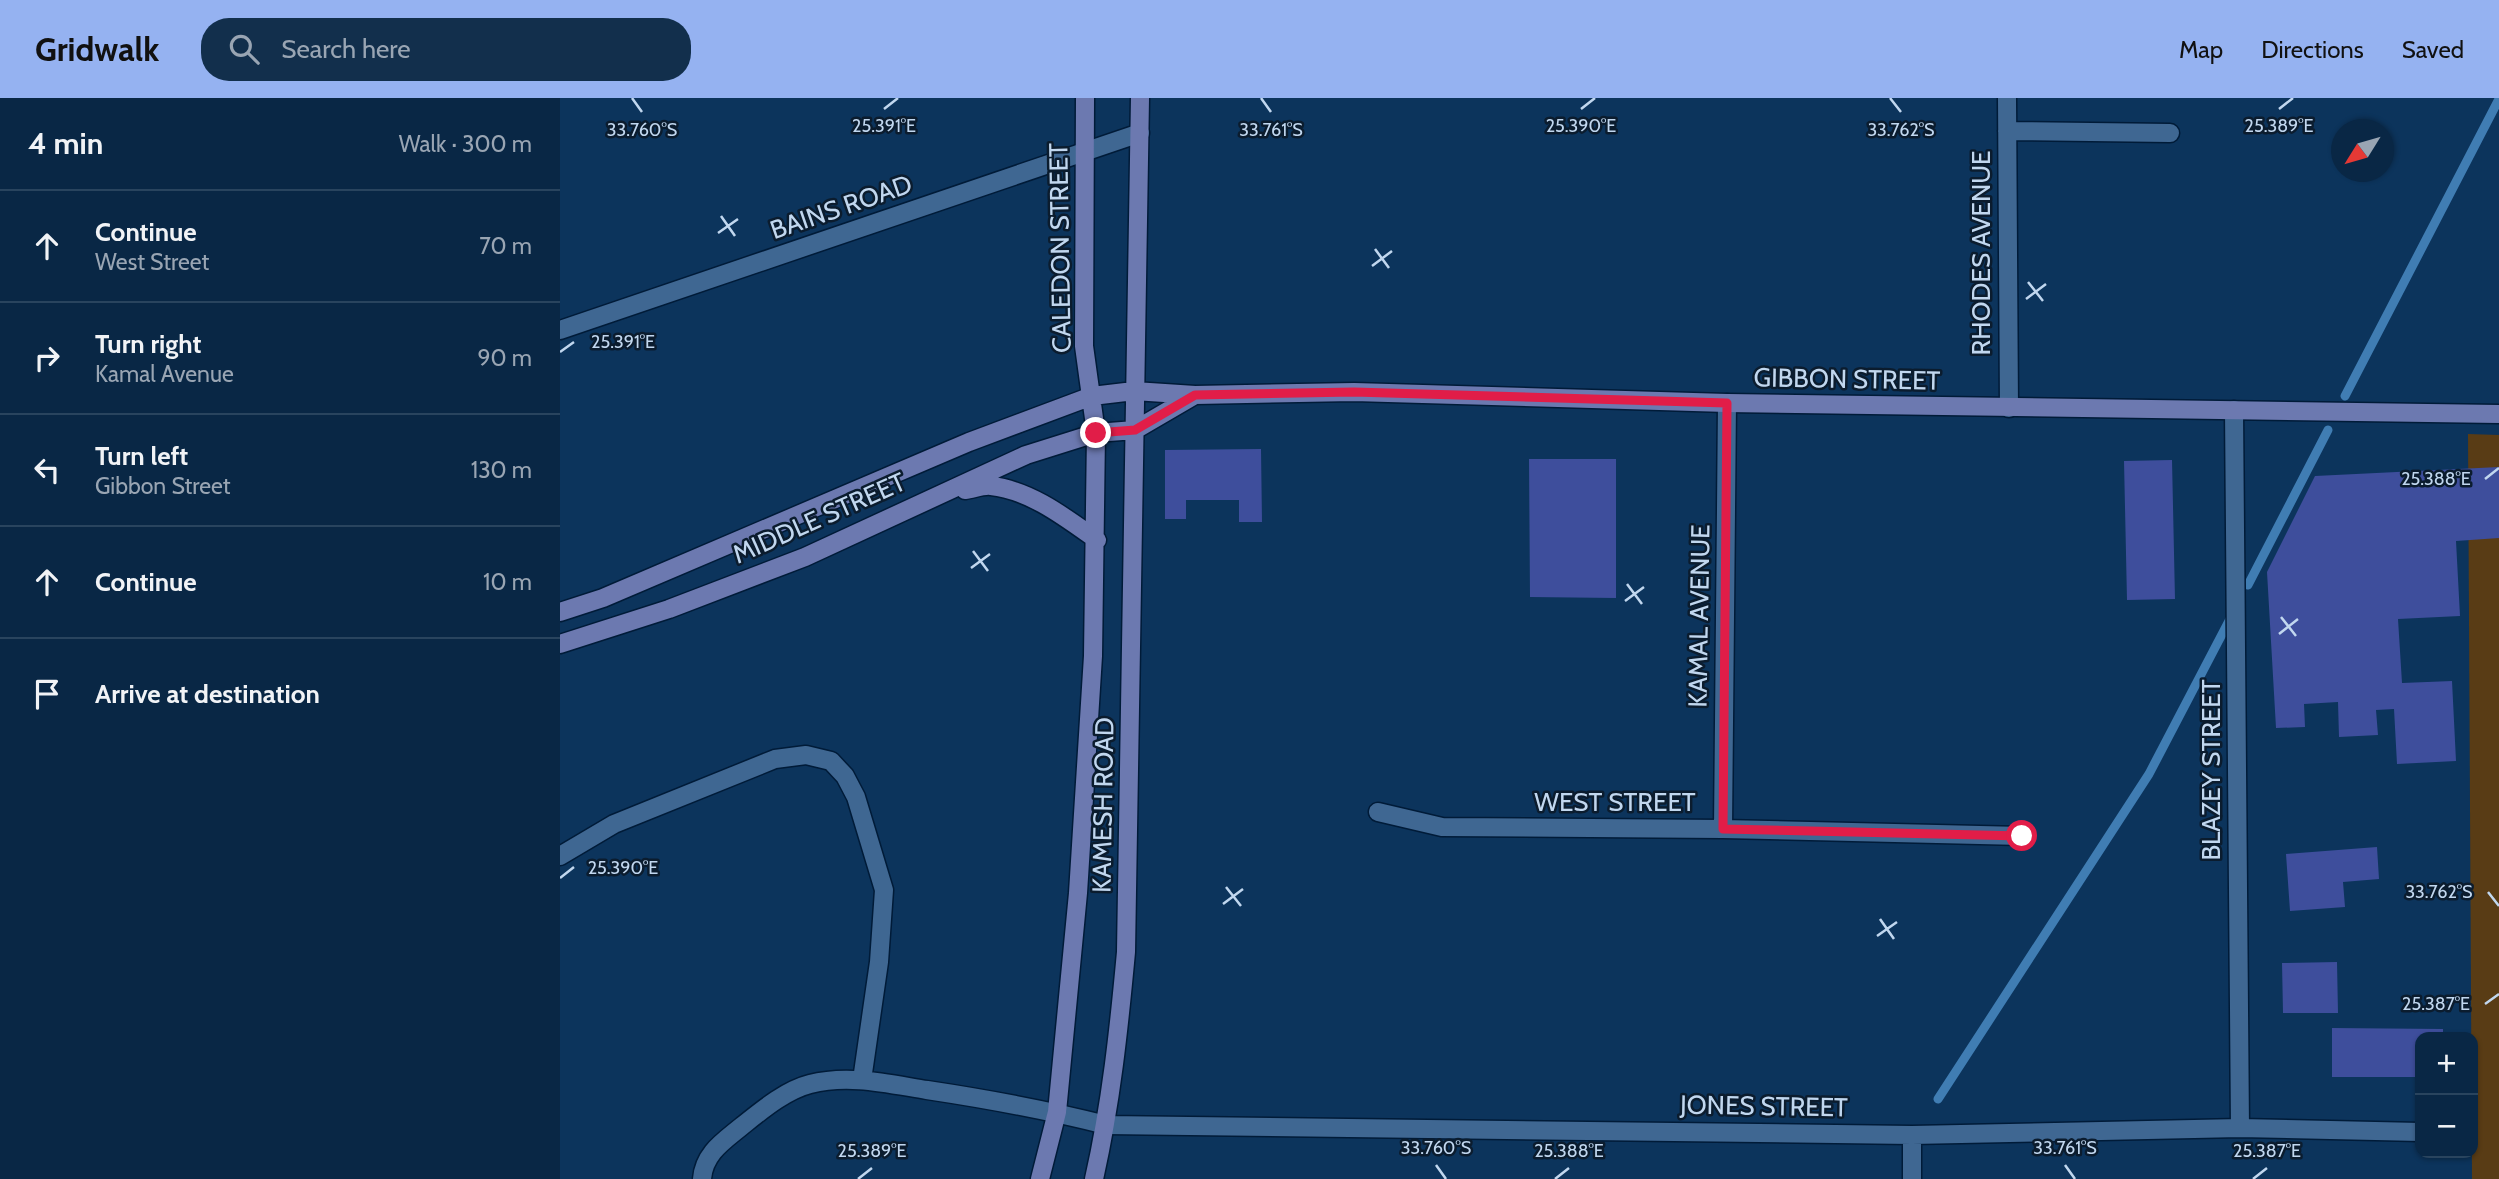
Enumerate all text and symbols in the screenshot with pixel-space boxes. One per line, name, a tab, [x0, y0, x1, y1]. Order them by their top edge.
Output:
search box	[201, 18, 691, 81]
text: Gridwalk	[35, 29, 159, 69]
icon: search	[225, 30, 263, 68]
text: Search here	[281, 33, 410, 65]
text: Map	[2179, 35, 2223, 64]
text: Directions	[2261, 35, 2364, 64]
text: Saved	[2402, 35, 2464, 64]
text: 25.391°E	[852, 115, 916, 137]
text: 25.390°E	[1546, 115, 1616, 137]
text: 25.389°E	[2245, 115, 2314, 137]
text: 33.760°S	[607, 119, 677, 141]
text: 33.761°S	[1239, 119, 1303, 141]
text: 33.762°S	[1867, 119, 1935, 141]
north arrow	[2331, 119, 2394, 182]
text: 4 min	[28, 125, 103, 162]
text: Walk · 300 m	[399, 130, 532, 158]
street label: CALEDON STREET	[1042, 143, 1078, 353]
street label: RHODES AVENUE	[1965, 151, 1997, 355]
street label: BAINS ROAD	[766, 168, 916, 246]
text: Continue	[95, 216, 197, 248]
icon: ahead	[28, 227, 66, 265]
text: 70 m	[479, 232, 532, 260]
text: West Street	[95, 248, 209, 276]
text: Turn right	[95, 328, 201, 360]
text: 25.391°E	[591, 331, 655, 353]
icon: right	[28, 339, 66, 377]
text: 90 m	[478, 344, 532, 372]
text: Kamal Avenue	[95, 360, 234, 388]
street label: GIBBON STREET	[1753, 361, 1941, 397]
route end	[1080, 417, 1111, 448]
text: Turn left	[95, 440, 188, 472]
icon: left	[28, 451, 66, 489]
text: 130 m	[471, 456, 532, 484]
street label: MIDDLE STREET	[727, 465, 911, 570]
text: 25.388°E	[2401, 468, 2471, 490]
text: Gibbon Street	[95, 472, 231, 500]
street label: KAMAL AVENUE	[1681, 524, 1717, 708]
icon: ahead	[28, 563, 66, 601]
text: Continue	[95, 566, 197, 598]
text: 10 m	[483, 568, 532, 596]
icon: arrive	[28, 675, 66, 713]
text: Arrive at destination	[95, 678, 320, 710]
street label: BLAZEY STREET	[2195, 679, 2227, 861]
street label: KAMESH ROAD	[1085, 717, 1121, 893]
street label: WEST STREET	[1534, 786, 1696, 818]
route start	[2006, 820, 2037, 851]
text: 25.390°E	[588, 857, 658, 879]
text: 33.762°S	[2405, 881, 2473, 903]
text: 25.387°E	[2402, 993, 2470, 1015]
map controls	[2415, 1032, 2478, 1158]
button: +	[2415, 1032, 2478, 1095]
street label: JONES STREET	[1679, 1089, 1848, 1123]
button: −	[2415, 1095, 2478, 1158]
text: 33.760°S	[1401, 1137, 1471, 1159]
text: 33.761°S	[2033, 1137, 2097, 1159]
text: 25.389°E	[838, 1140, 907, 1162]
text: 25.388°E	[1534, 1140, 1604, 1162]
text: 25.387°E	[2233, 1140, 2301, 1162]

